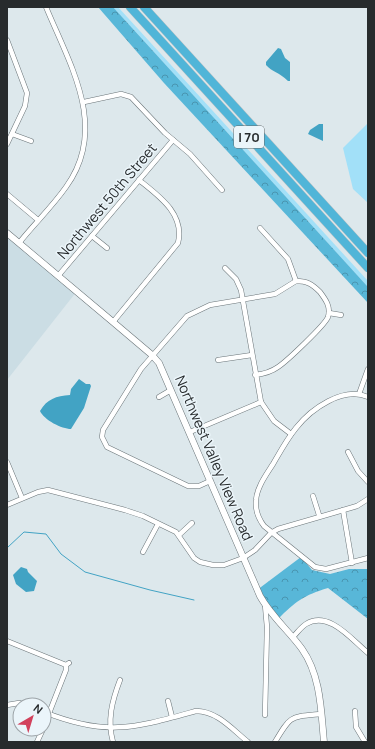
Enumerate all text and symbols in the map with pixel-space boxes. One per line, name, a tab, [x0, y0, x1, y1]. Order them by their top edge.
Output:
road number: I 70	[234, 126, 264, 148]
street label: Northwest 50th Street	[53, 138, 161, 263]
street label: Northwest Valley View Road	[171, 372, 258, 543]
north arrow	[12, 697, 52, 737]
text: N	[31, 700, 46, 717]

